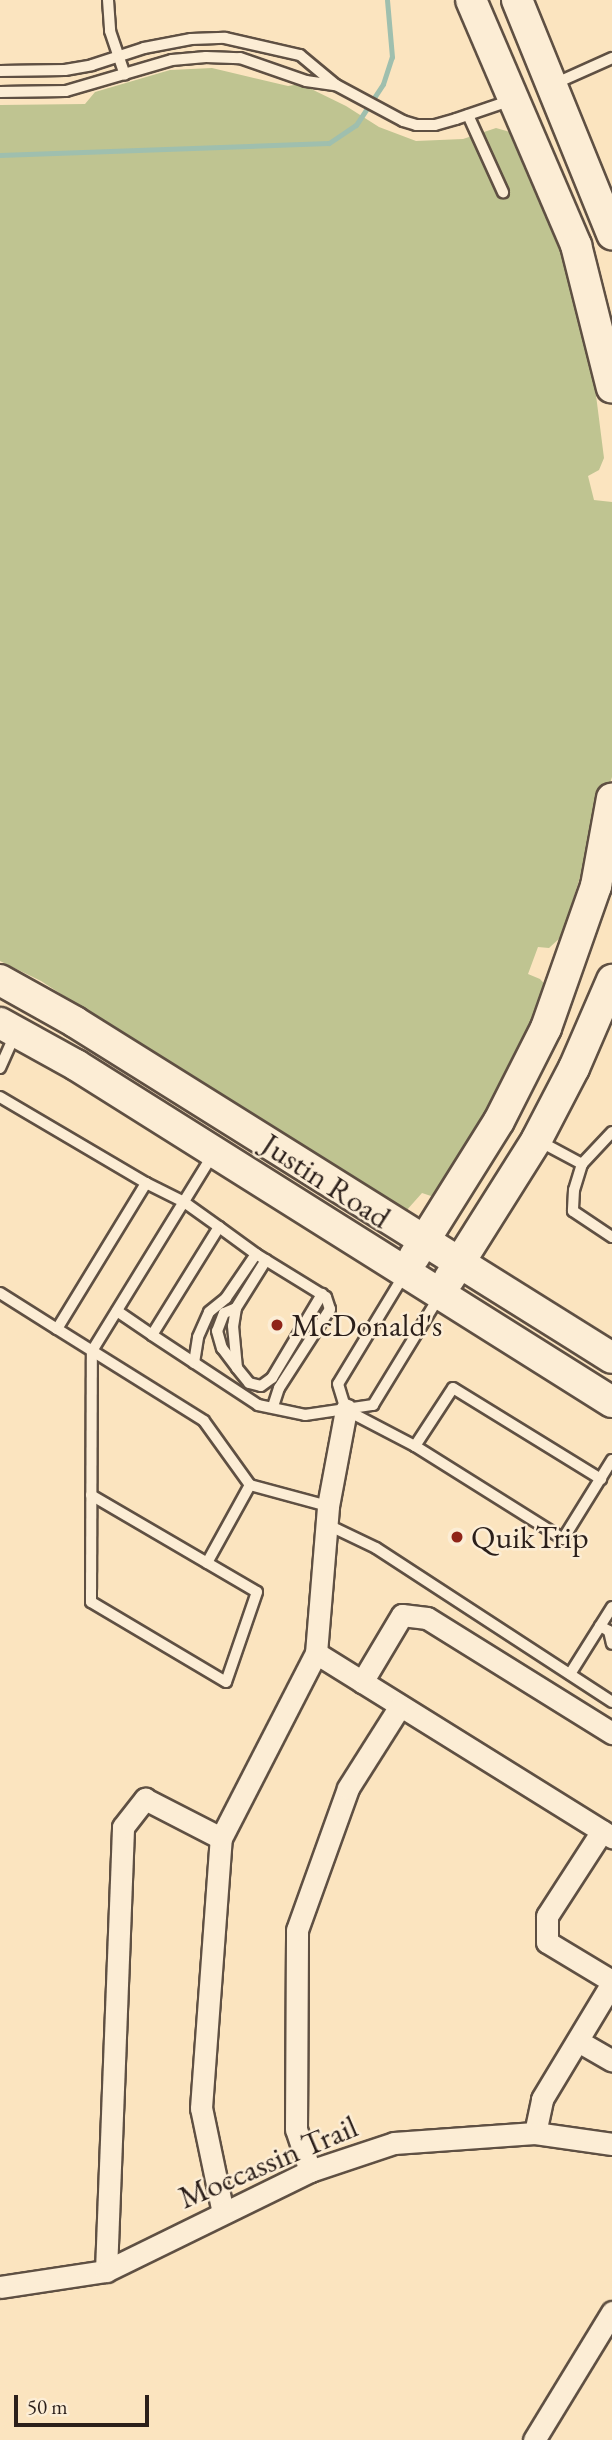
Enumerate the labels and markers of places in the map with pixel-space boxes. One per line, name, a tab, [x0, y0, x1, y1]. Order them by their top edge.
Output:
place label: McDonald's	[291, 1306, 442, 1344]
marker: McDonald's	[269, 1317, 285, 1333]
place label: QuikTrip	[471, 1518, 589, 1556]
marker: QuikTrip	[449, 1529, 465, 1545]

